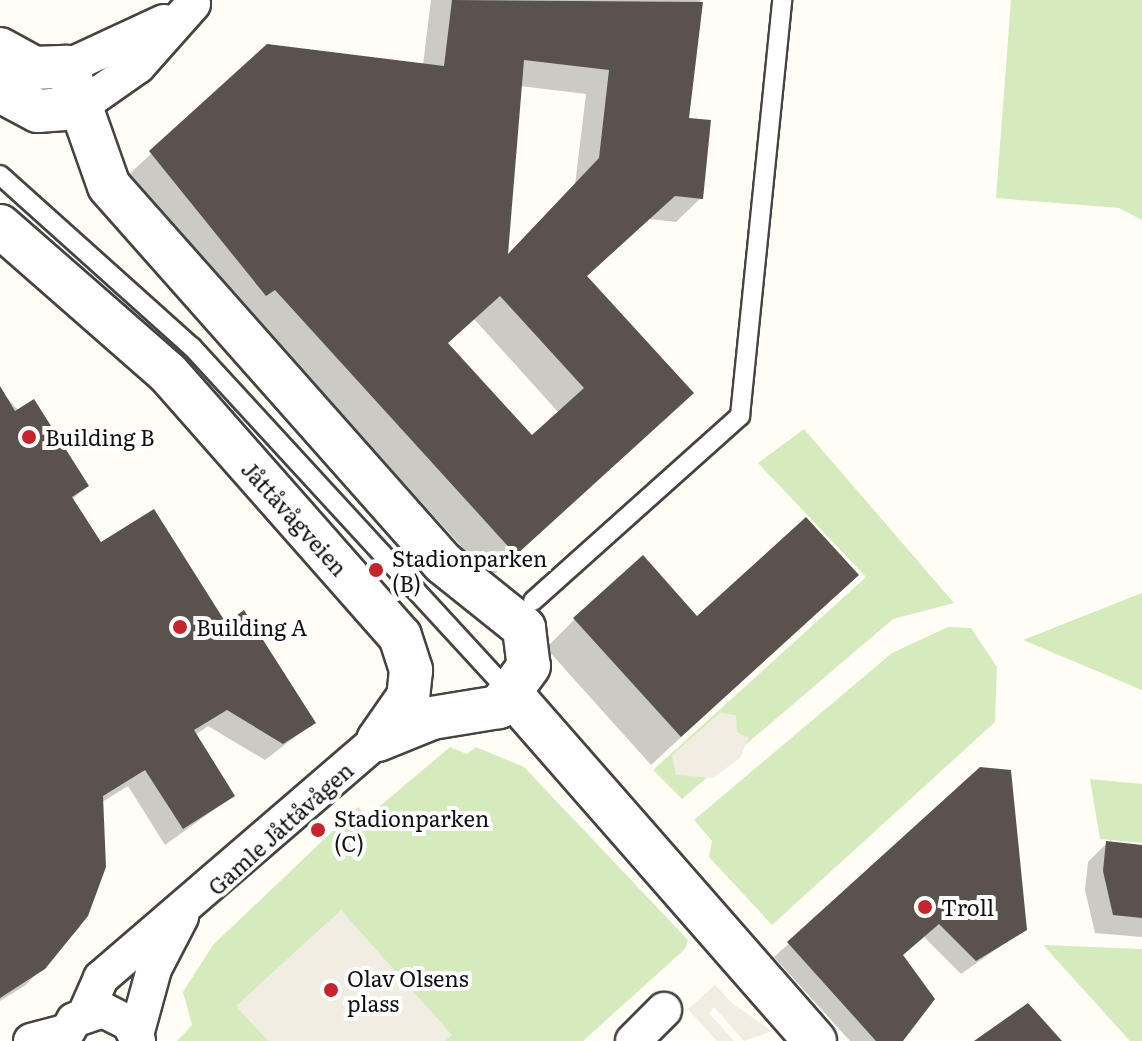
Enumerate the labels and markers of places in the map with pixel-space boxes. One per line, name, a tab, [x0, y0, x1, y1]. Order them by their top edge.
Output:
place label: Building B	[45, 424, 154, 450]
marker: Building B	[20, 428, 38, 446]
place label: Stadionparken (B)	[392, 544, 547, 596]
marker: Stadionparken (B)	[367, 561, 385, 579]
place label: Building A	[196, 614, 307, 640]
marker: Building A	[171, 618, 189, 636]
place label: Stadionparken (C)	[334, 804, 489, 856]
marker: Stadionparken (C)	[309, 821, 327, 839]
place label: Troll	[941, 894, 994, 920]
marker: Troll	[916, 898, 934, 916]
place label: Olav Olsens plass	[347, 964, 469, 1016]
marker: Olav Olsens plass	[322, 981, 340, 999]

